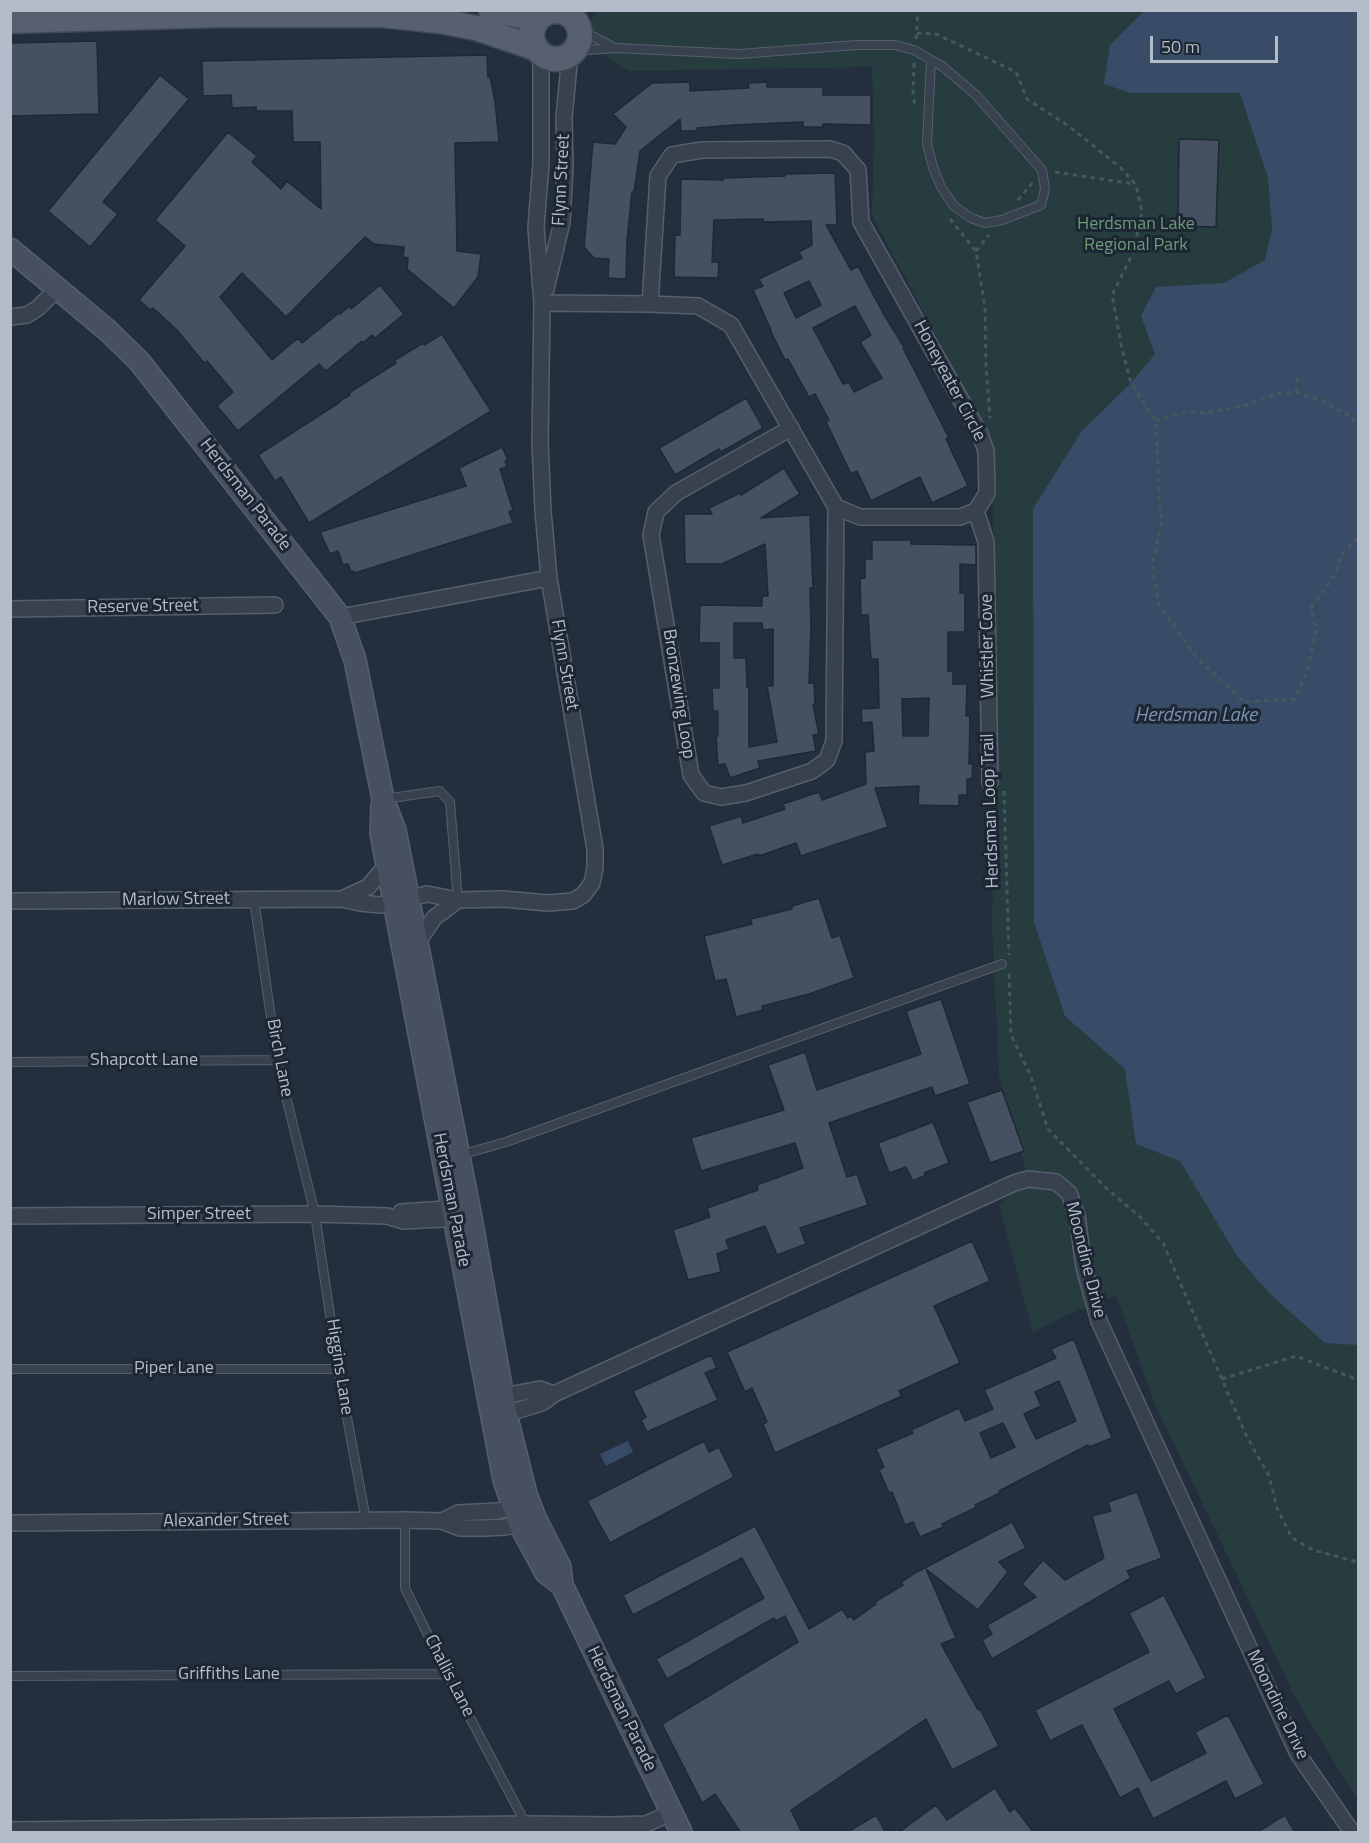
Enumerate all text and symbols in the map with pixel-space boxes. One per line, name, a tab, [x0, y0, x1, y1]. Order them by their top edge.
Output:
scale bar	[1153, 24, 1280, 62]
text: 50 m	[1161, 33, 1200, 60]
street label: Flynn Street	[549, 133, 575, 227]
park label: Herdsman Lake Regional Park	[1077, 214, 1195, 256]
street label: Honeyeater Circle	[908, 317, 990, 445]
street label: Herdsman Parade	[195, 435, 295, 555]
street label: Whistler Cove	[976, 594, 1000, 698]
street label: Reserve Street	[87, 595, 199, 619]
street label: Flynn Street	[545, 618, 583, 712]
street label: Bronzewing Loop	[657, 628, 699, 760]
water label: Herdsman Lake	[1135, 704, 1257, 728]
street label: Herdsman Loop Trail	[978, 733, 1004, 889]
street label: Marlow Street	[122, 888, 230, 912]
street label: Birch Lane	[261, 1017, 297, 1099]
street label: Shapcott Lane	[90, 1050, 198, 1072]
street label: Herdsman Parade	[427, 1131, 475, 1269]
street label: Moondine Drive	[1060, 1200, 1110, 1320]
street label: Simper Street	[147, 1204, 251, 1226]
street label: Higgins Lane	[321, 1317, 357, 1417]
street label: Piper Lane	[134, 1358, 214, 1380]
street label: Alexander Street	[163, 1509, 289, 1533]
street label: Challis Lane	[419, 1631, 479, 1721]
street label: Herdsman Parade	[581, 1643, 661, 1775]
street label: Moondine Drive	[1241, 1647, 1313, 1763]
street label: Griffiths Lane	[178, 1664, 280, 1686]

